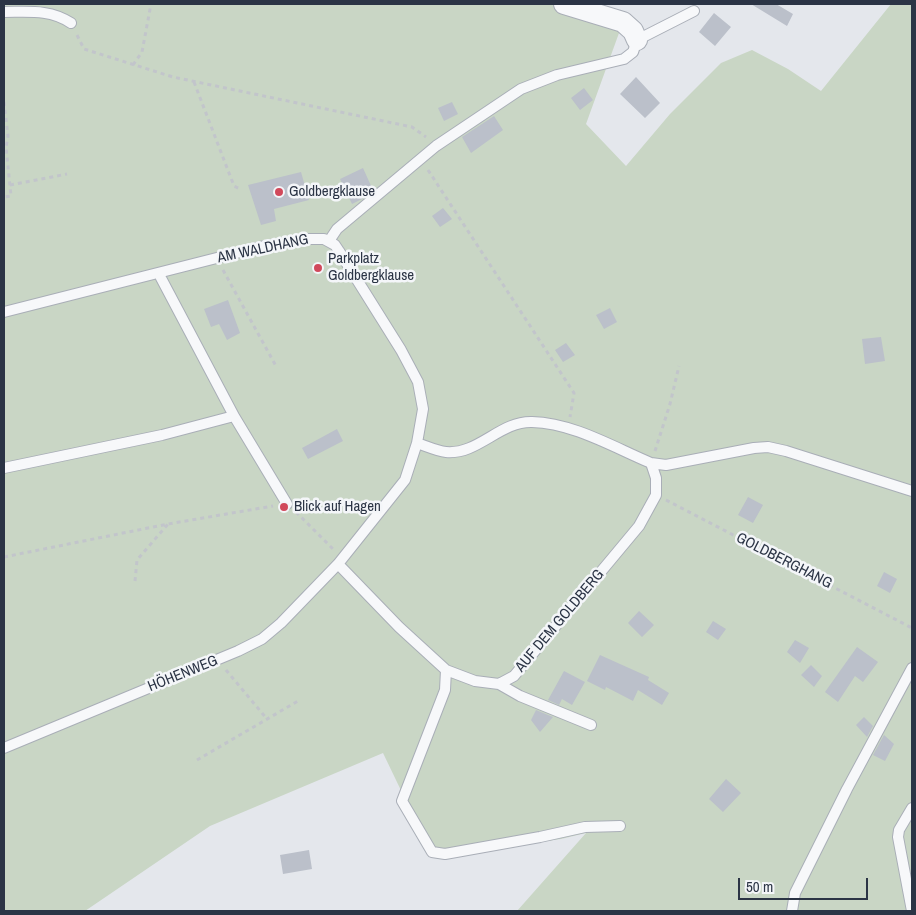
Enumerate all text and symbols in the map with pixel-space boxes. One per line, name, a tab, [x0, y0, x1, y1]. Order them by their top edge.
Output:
place label: Goldbergklause	[289, 183, 375, 201]
marker: Goldbergklause	[273, 186, 285, 198]
street label: AM WALDHANG	[216, 231, 310, 267]
place label: Parkplatz Goldbergklause	[328, 250, 414, 285]
marker: Parkplatz Goldbergklause	[312, 262, 324, 274]
place label: Blick auf Hagen	[294, 498, 381, 516]
marker: Blick auf Hagen	[278, 501, 290, 513]
street label: GOLDBERGHANG	[733, 529, 835, 593]
street label: AUF DEM GOLDBERG	[512, 566, 608, 676]
street label: HÖHENWEG	[145, 652, 221, 696]
scale bar	[741, 868, 871, 900]
text: 50 m	[746, 876, 773, 897]

